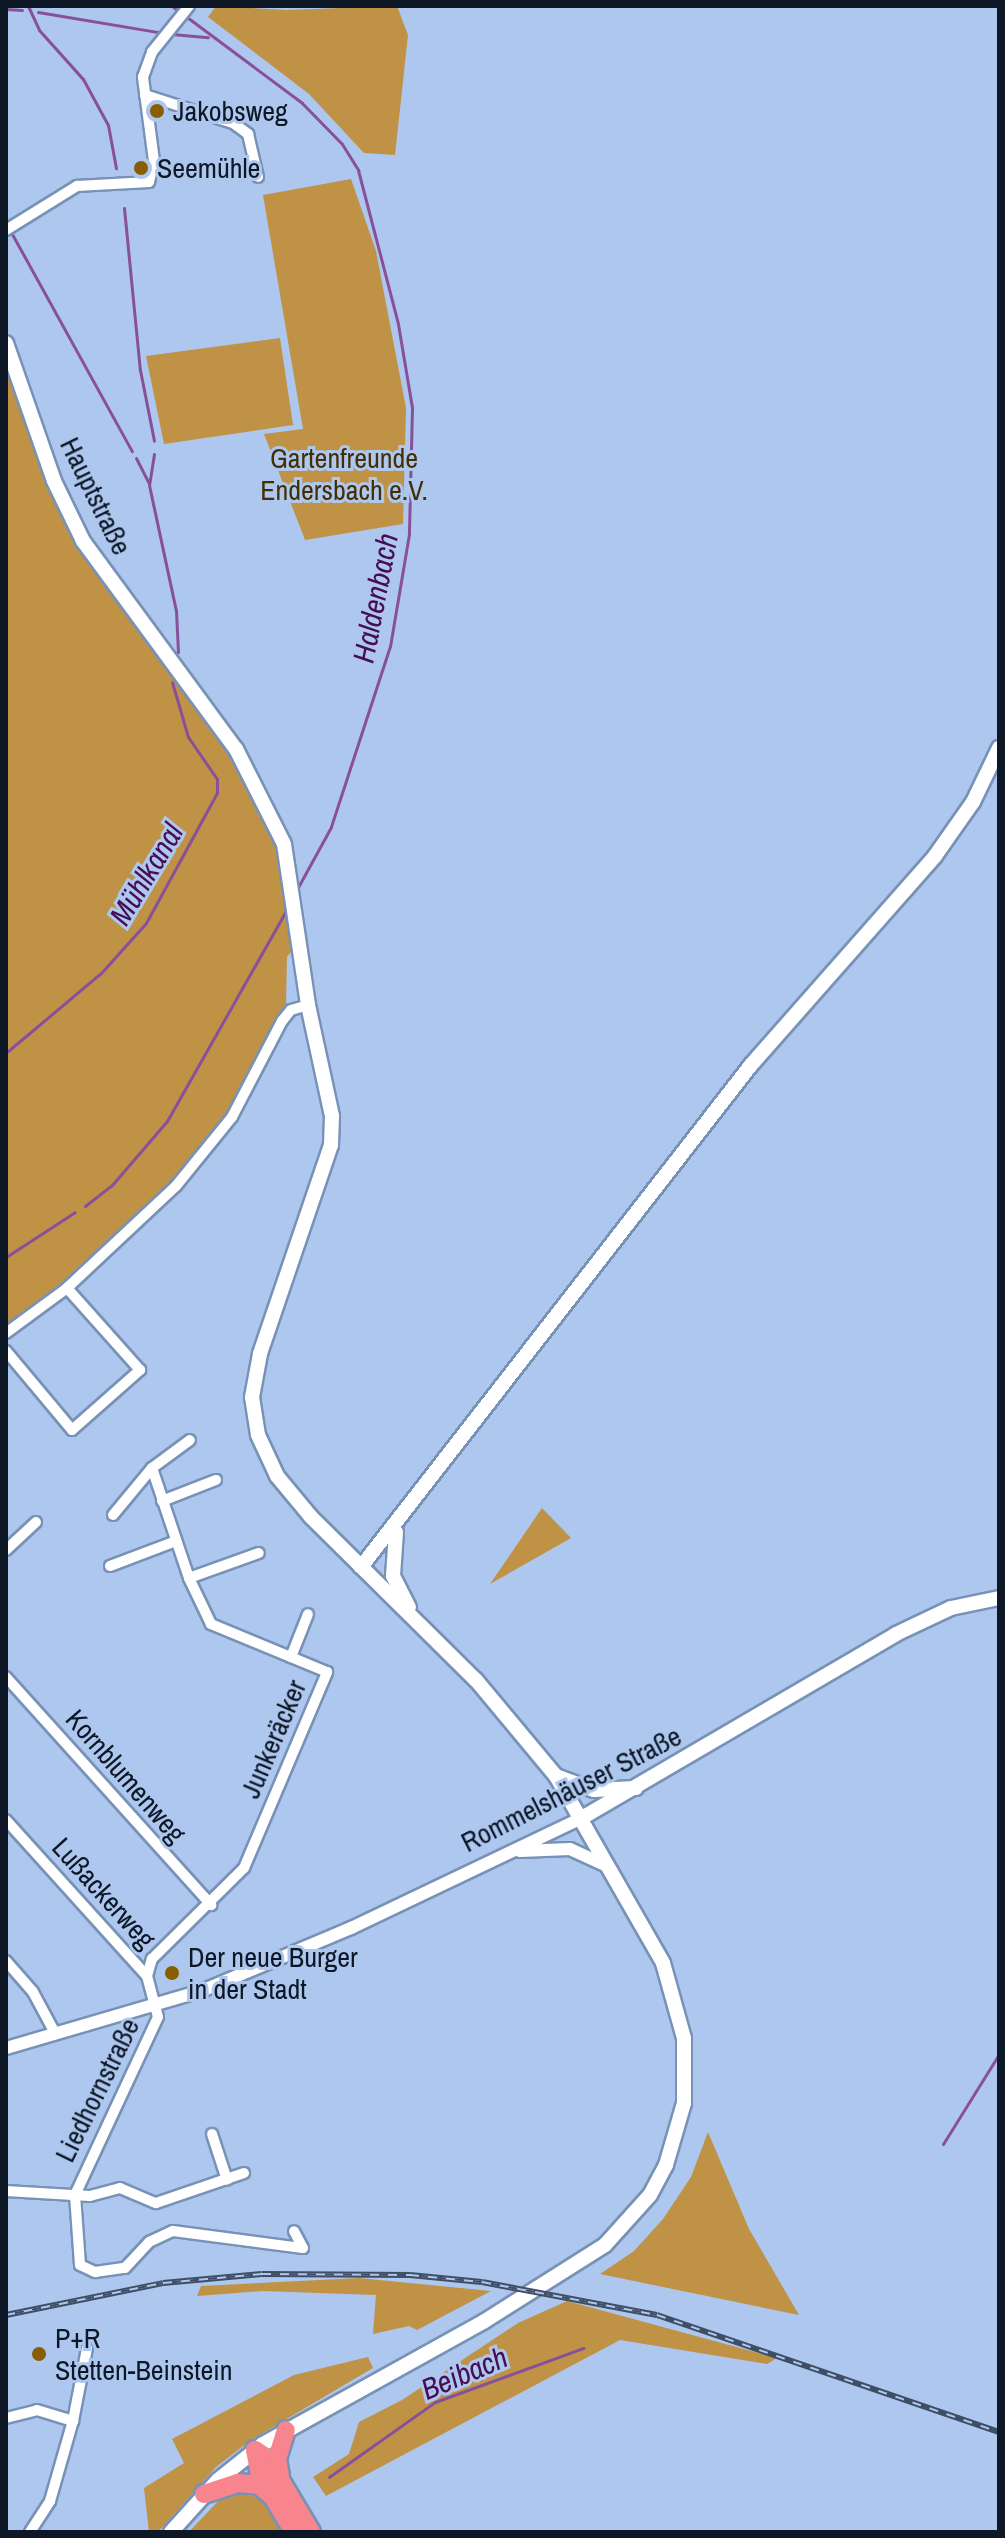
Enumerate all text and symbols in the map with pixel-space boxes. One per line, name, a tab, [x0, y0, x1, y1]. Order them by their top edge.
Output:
place label: Jakobsweg	[173, 94, 288, 128]
marker: Jakobsweg	[148, 102, 166, 120]
place label: Seemühle	[157, 151, 260, 185]
marker: Seemühle	[132, 159, 150, 177]
street label: Hauptstraße	[53, 432, 139, 560]
park label: Gartenfreunde Endersbach e.V.	[260, 441, 428, 507]
water label: Haldenbach	[345, 530, 405, 666]
water label: Mühlkanal	[102, 817, 190, 931]
street label: Junkeräcker	[233, 1675, 313, 1803]
street label: Kornblumenweg	[59, 1702, 193, 1850]
street label: Rommelshäuser Straße	[455, 1719, 687, 1859]
street label: Lußackerweg	[45, 1831, 163, 1955]
place label: Der neue Burger in der Stadt	[188, 1940, 358, 2006]
marker: Der neue Burger in der Stadt	[163, 1964, 181, 1982]
street label: Liedhornstraße	[48, 2013, 146, 2167]
place label: P+R Stetten-Beinstein	[55, 2321, 232, 2387]
water label: Beibach	[415, 2339, 513, 2407]
marker: P+R Stetten-Beinstein	[30, 2345, 48, 2363]

